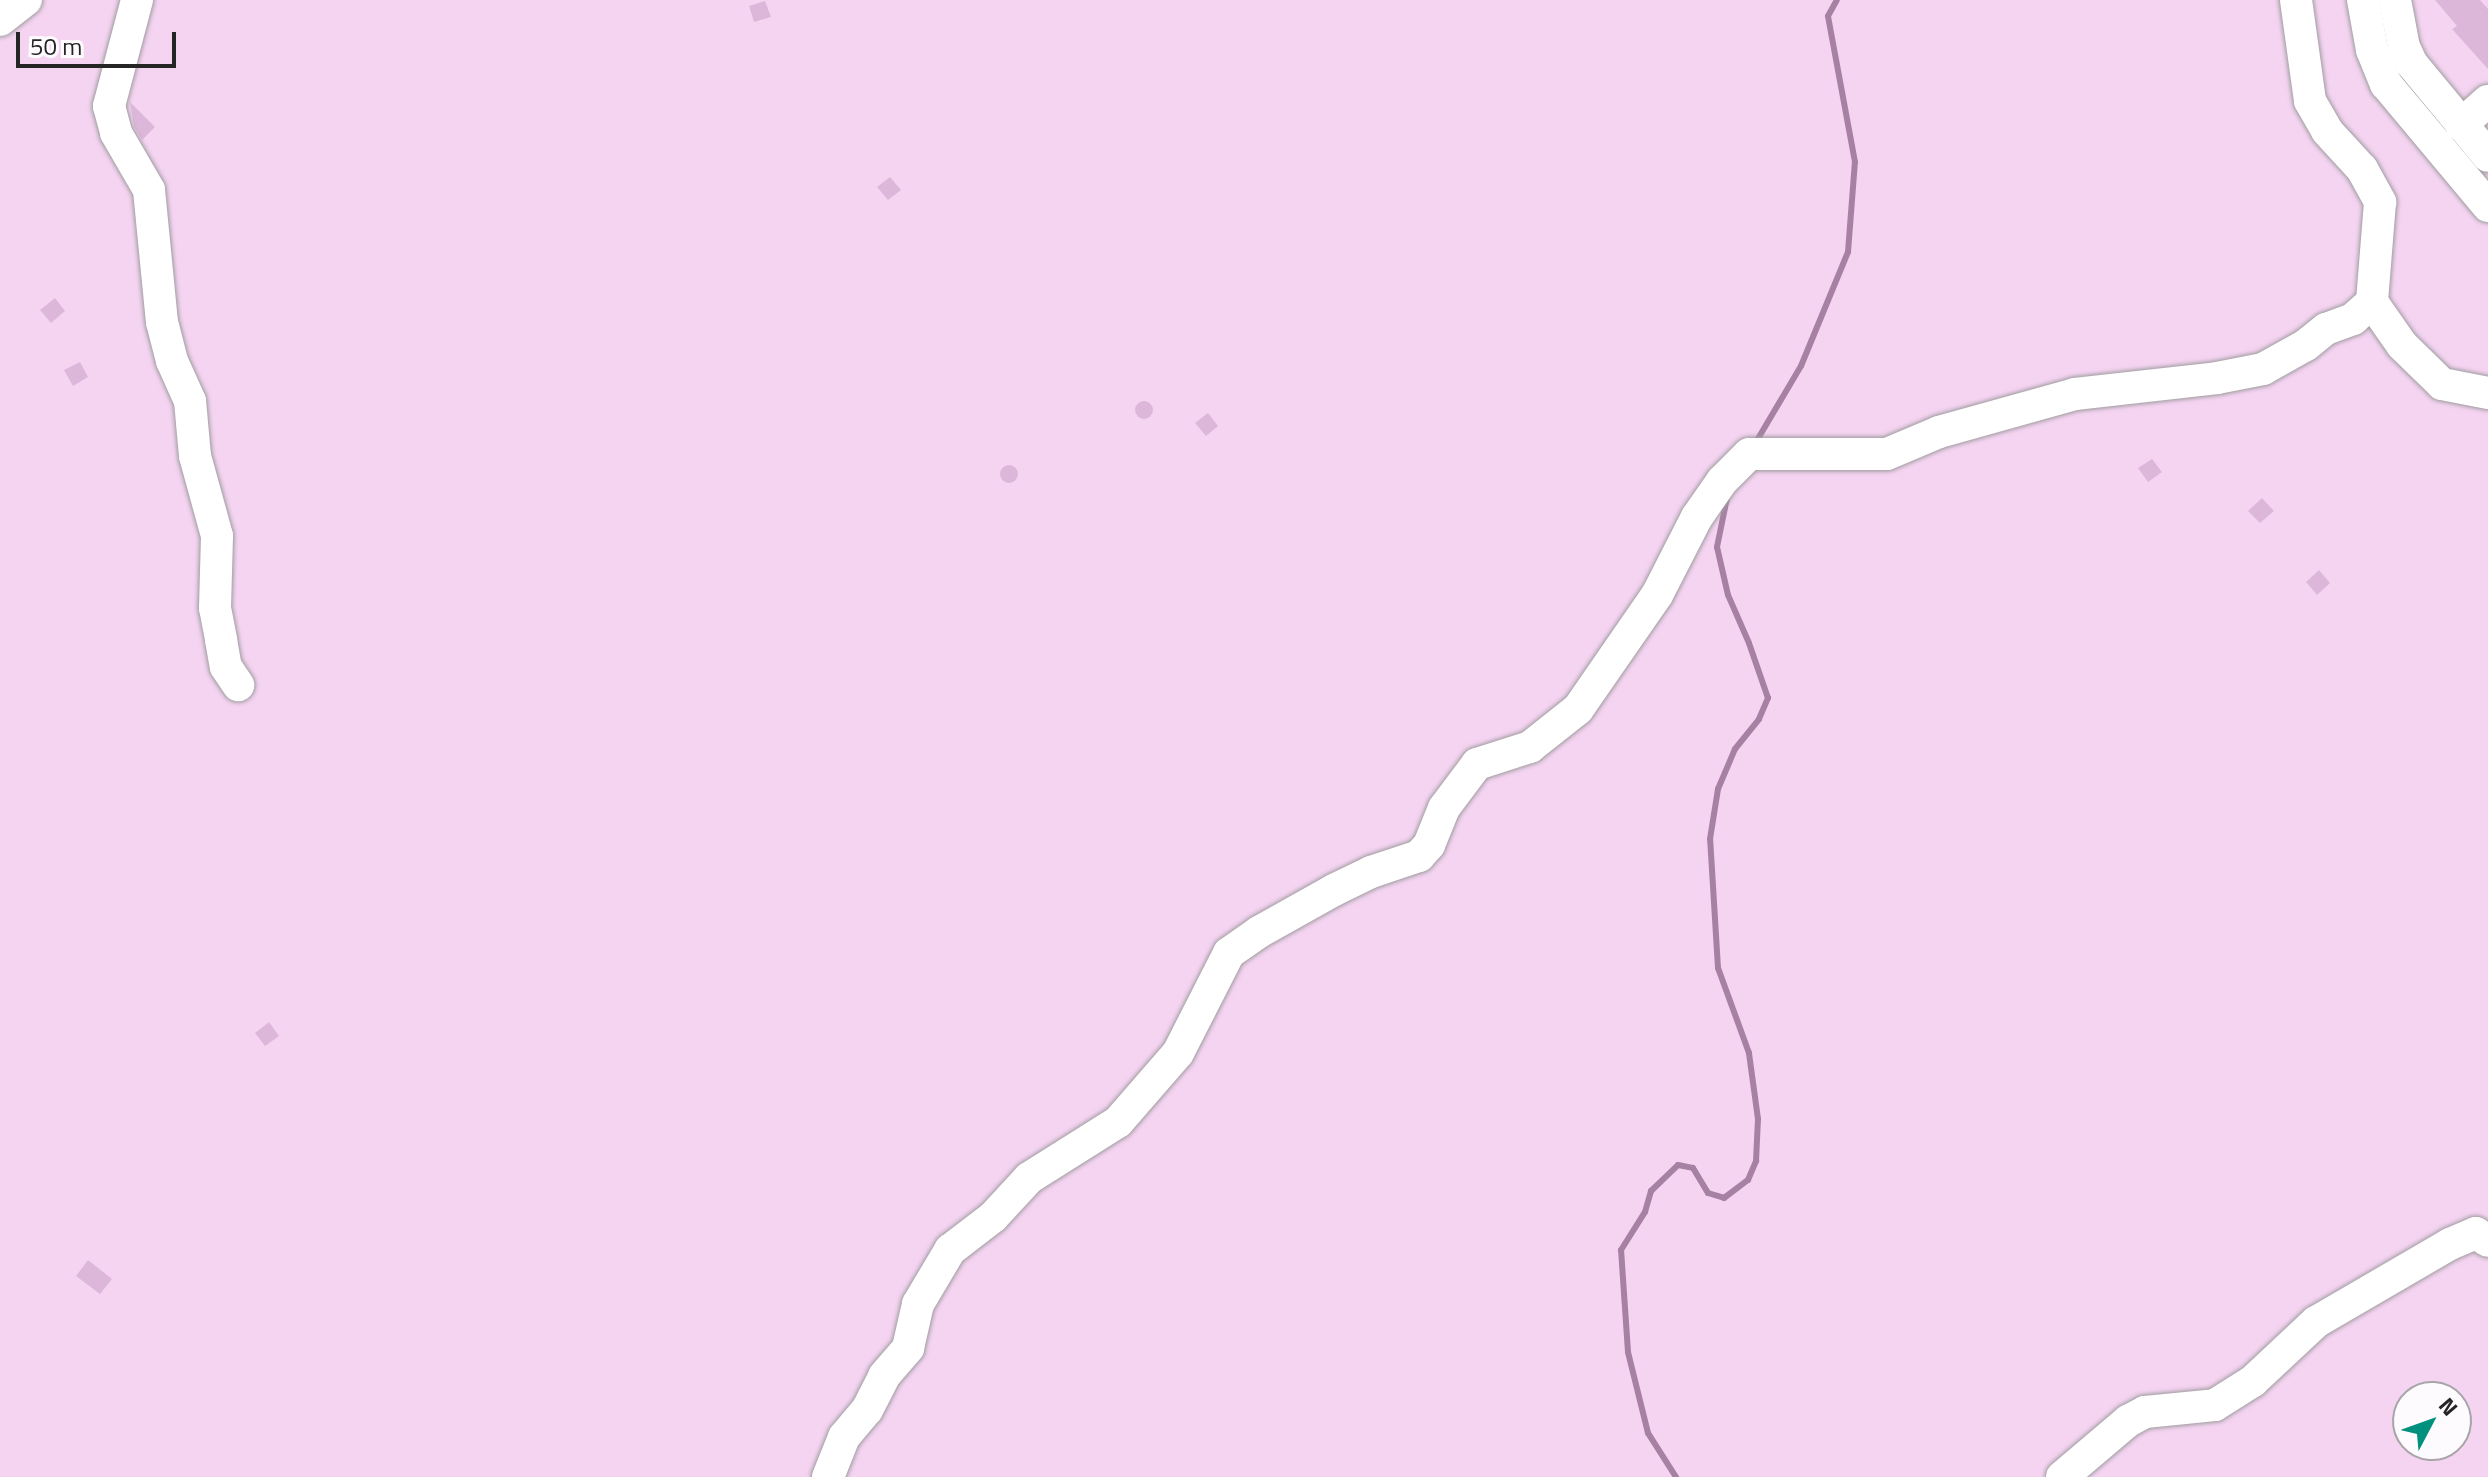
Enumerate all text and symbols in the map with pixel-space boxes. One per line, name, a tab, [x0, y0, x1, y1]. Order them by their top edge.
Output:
scale bar	[20, 16, 180, 66]
text: 50 m	[30, 28, 82, 64]
north arrow	[2392, 1381, 2472, 1461]
text: N	[2431, 1390, 2466, 1423]

